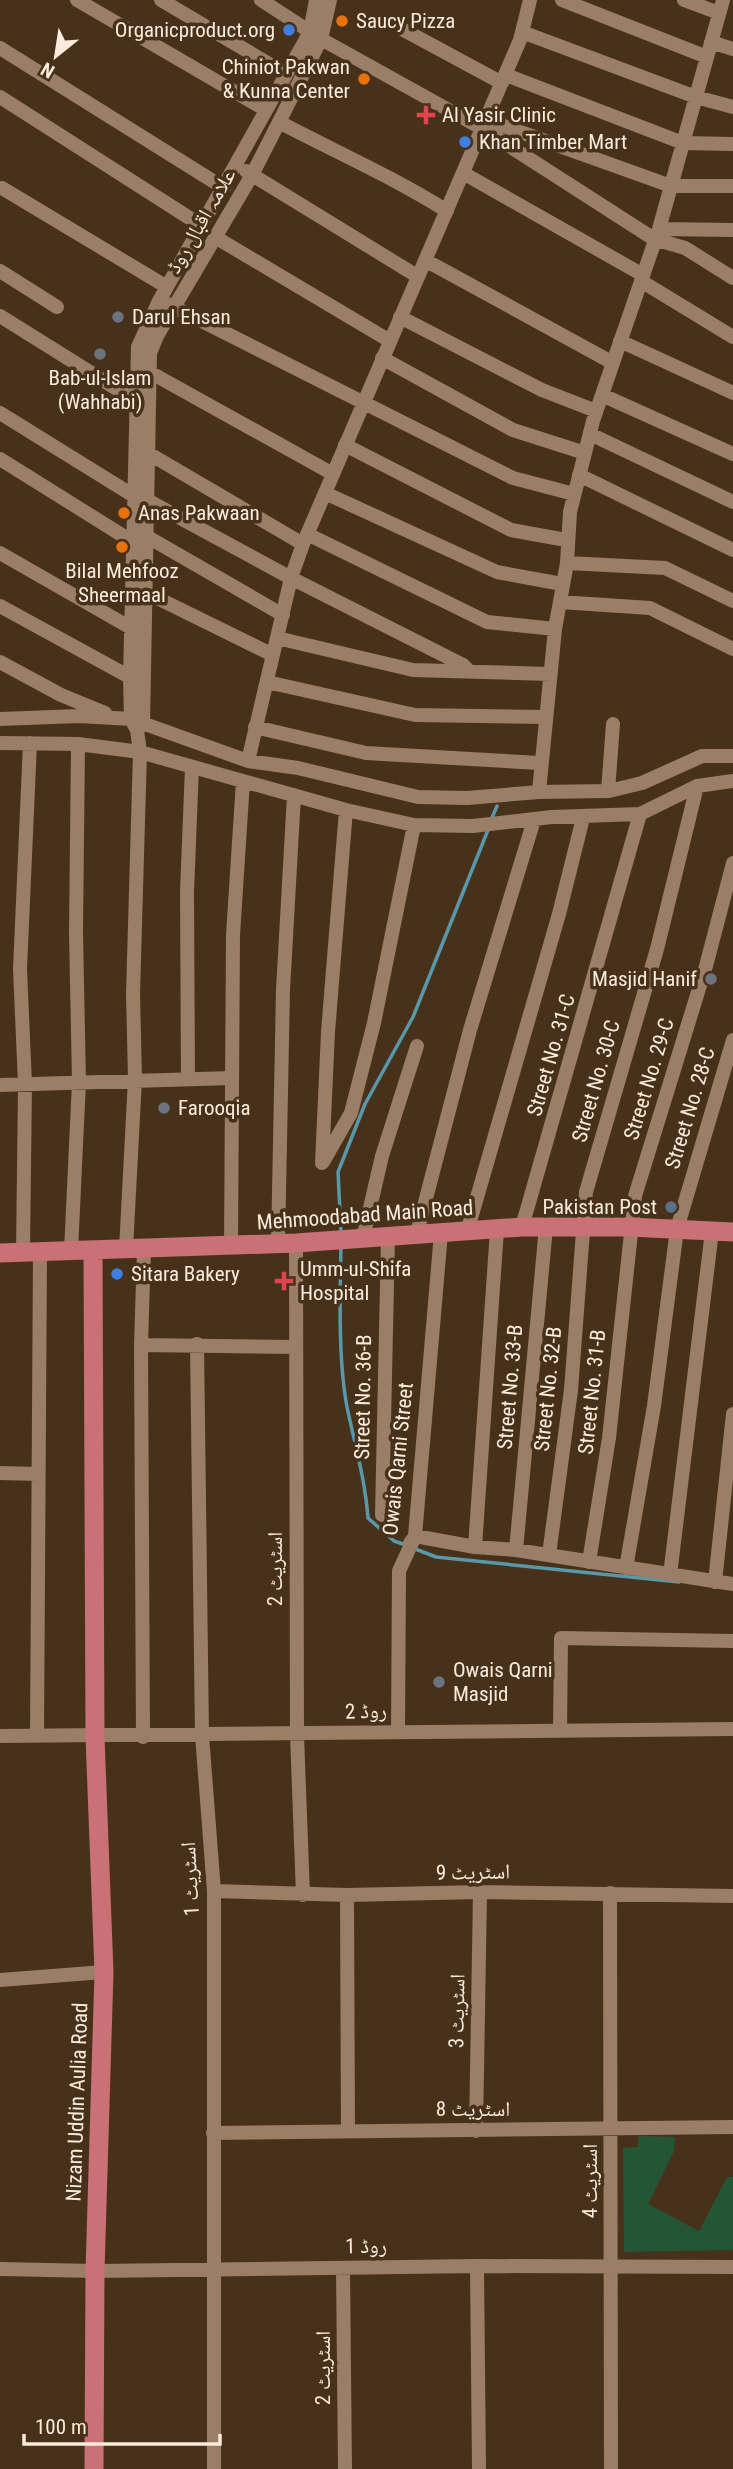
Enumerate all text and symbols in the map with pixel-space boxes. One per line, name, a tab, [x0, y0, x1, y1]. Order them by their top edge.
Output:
place label: Saucy Pizza	[356, 9, 455, 33]
marker: Saucy Pizza	[334, 13, 350, 29]
place label: Organicproduct.org	[115, 18, 275, 42]
north arrow	[21, 21, 91, 91]
marker: Organicproduct.org	[281, 22, 297, 38]
place label: Chiniot Pakwan & Kunna Center	[222, 55, 350, 103]
text: N	[37, 57, 59, 83]
marker: Chiniot Pakwan & Kunna Center	[356, 71, 372, 87]
place label: Al Yasir Clinic	[442, 103, 556, 127]
marker: Al Yasir Clinic	[416, 105, 436, 125]
place label: Khan Timber Mart	[479, 130, 627, 154]
marker: Khan Timber Mart	[457, 134, 473, 150]
street label: علامہ اقبال روڈ	[161, 164, 241, 278]
place label: Darul Ehsan	[132, 305, 231, 329]
marker: Darul Ehsan	[110, 309, 126, 325]
marker: Bab-ul-Islam (Wahhabi)	[92, 346, 108, 362]
place label: Bab-ul-Islam (Wahhabi)	[49, 366, 151, 414]
place label: Anas Pakwaan	[138, 501, 260, 525]
marker: Anas Pakwaan	[116, 505, 132, 521]
marker: Bilal Mehfooz Sheermaal	[114, 539, 130, 555]
place label: Bilal Mehfooz Sheermaal	[65, 559, 179, 607]
place label: Masjid Hanif	[592, 967, 697, 991]
marker: Masjid Hanif	[703, 971, 719, 987]
street label: Street No. 31-C	[522, 991, 580, 1119]
street label: Street No. 29-C	[619, 1015, 679, 1143]
street label: Street No. 30-C	[567, 1017, 625, 1145]
street label: Street No. 28-C	[660, 1044, 720, 1172]
place label: Farooqia	[178, 1096, 250, 1120]
marker: Farooqia	[156, 1100, 172, 1116]
street label: Mehmoodabad Main Road	[256, 1195, 474, 1235]
place label: Pakistan Post	[542, 1195, 657, 1219]
marker: Pakistan Post	[663, 1199, 679, 1215]
place label: Umm-ul-Shifa Hospital	[300, 1257, 411, 1305]
place label: Sitara Bakery	[131, 1262, 240, 1286]
marker: Sitara Bakery	[109, 1266, 125, 1282]
marker: Umm-ul-Shifa Hospital	[274, 1271, 294, 1291]
street label: Street No. 33-B	[493, 1324, 527, 1450]
street label: Street No. 32-B	[530, 1325, 566, 1453]
street label: Street No. 31-B	[574, 1328, 610, 1456]
street label: Street No. 36-B	[350, 1334, 376, 1460]
street label: Owais Qarni Street	[378, 1381, 418, 1537]
street label: اسٹریٹ 2	[263, 1532, 287, 1606]
place label: Owais Qarni Masjid	[453, 1658, 553, 1706]
marker: Owais Qarni Masjid	[431, 1674, 447, 1690]
street label: روڈ 2	[345, 1698, 387, 1724]
street label: اسٹریٹ 1	[176, 1841, 204, 1917]
street label: اسٹریٹ 9	[436, 1859, 510, 1885]
street label: اسٹریٹ 3	[444, 1974, 470, 2048]
street label: Nizam Uddin Aulia Road	[62, 2002, 92, 2202]
street label: اسٹریٹ 8	[436, 2097, 510, 2121]
street label: اسٹریٹ 4	[578, 2144, 602, 2218]
street label: روڈ 1	[345, 2234, 387, 2258]
street label: اسٹریٹ 2	[311, 2331, 335, 2405]
scale bar	[24, 2402, 220, 2446]
text: 100 m	[35, 2415, 87, 2439]

